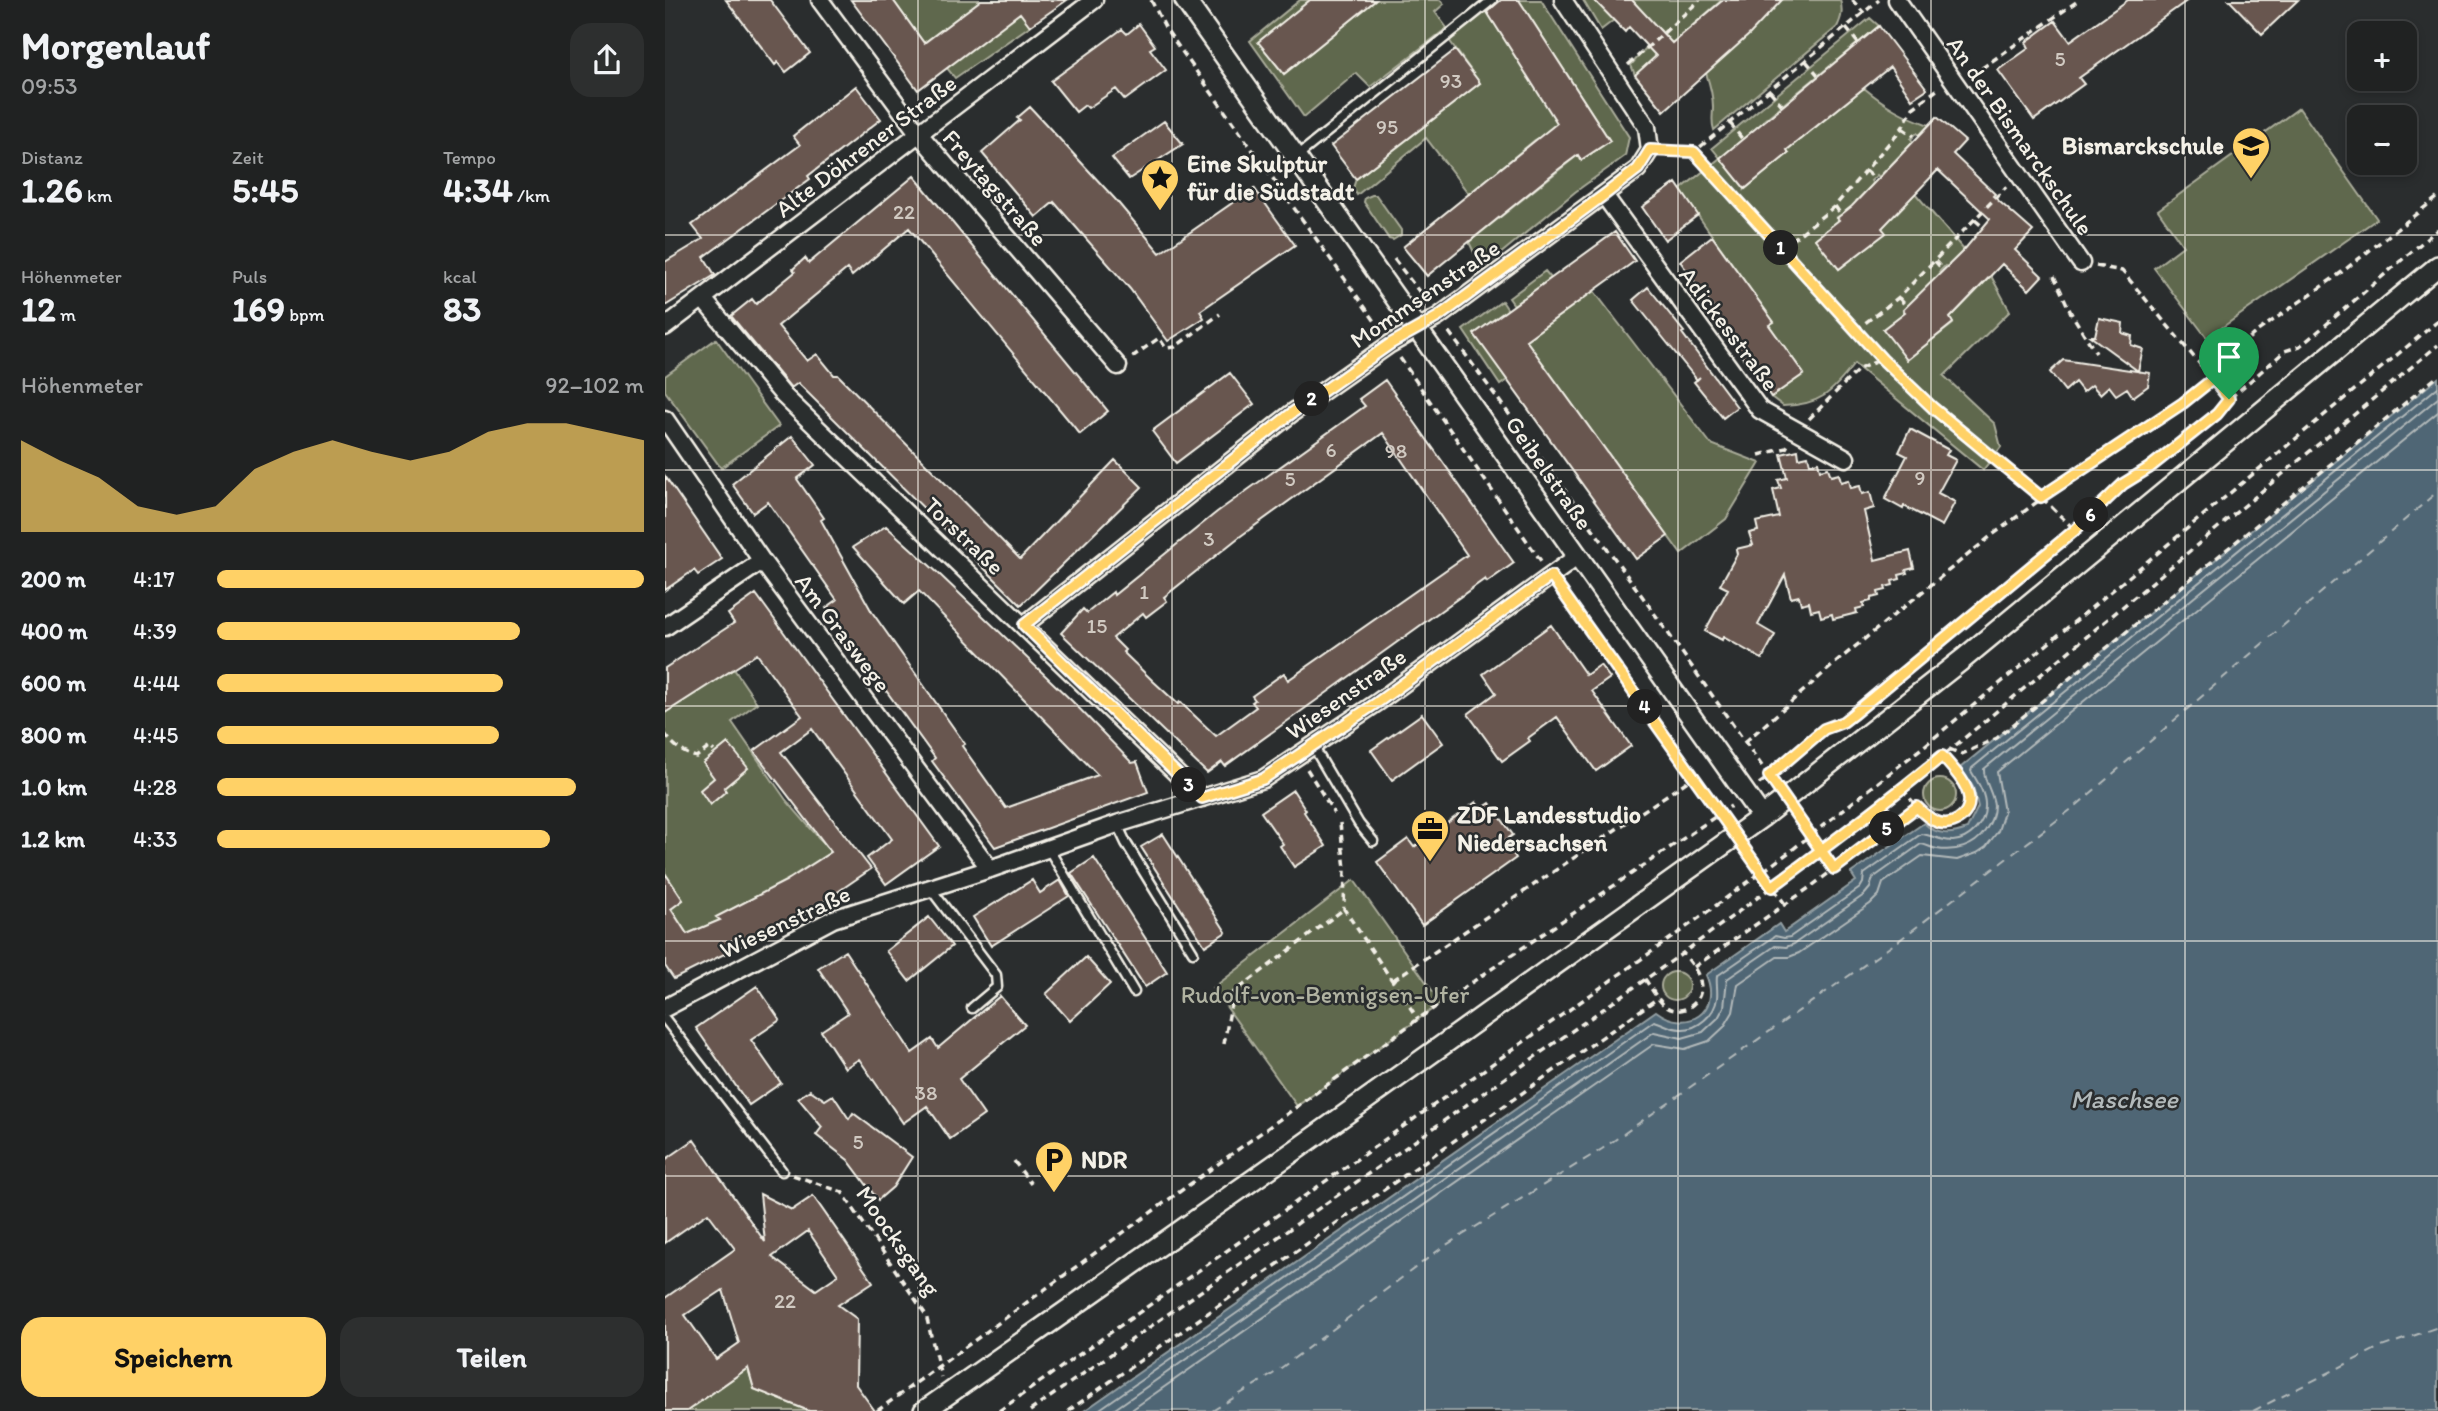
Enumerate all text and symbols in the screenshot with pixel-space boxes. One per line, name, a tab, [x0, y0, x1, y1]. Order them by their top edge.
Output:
map controls	[2347, 21, 2417, 175]
button: +	[2347, 21, 2417, 91]
text: Morgenlauf	[21, 23, 210, 69]
button: share	[570, 23, 644, 97]
street label: An der Bismarckschule	[1941, 31, 2100, 241]
house number: 5	[2054, 46, 2066, 71]
street label: Alte Döhrener Straße	[769, 68, 962, 223]
house number: 93	[1440, 68, 1462, 93]
text: 09:53	[21, 72, 77, 100]
button: −	[2347, 105, 2417, 175]
house number: 95	[1376, 114, 1398, 139]
street label: Freytagstraße	[937, 123, 1054, 252]
school or university icon: Bismarckschule	[2230, 125, 2272, 180]
place label: Bismarckschule	[2062, 131, 2224, 160]
text: Distanz	[21, 146, 83, 169]
text: Zeit	[232, 146, 264, 169]
text: Tempo	[443, 146, 496, 169]
place label: Eine Skulptur für die Südstadt	[1187, 149, 1354, 206]
place icon: Eine Skulptur für die Südstadt	[1139, 157, 1181, 212]
text: 1.26	[21, 169, 83, 211]
text: 5:45	[232, 169, 298, 211]
text: 4:34	[443, 169, 513, 211]
text: km	[83, 184, 112, 207]
text: /km	[513, 184, 550, 207]
house number: 22	[893, 199, 915, 224]
pin: 1	[1763, 230, 1799, 266]
street label: Mommsenstraße	[1344, 233, 1505, 354]
text: 1	[1776, 236, 1785, 259]
street label: Adickesstraße	[1673, 261, 1786, 397]
text: Höhenmeter	[21, 265, 122, 288]
text: Puls	[232, 265, 267, 288]
text: kcal	[443, 265, 477, 288]
text: 12	[21, 288, 56, 330]
text: 169	[232, 288, 285, 330]
text: 83	[443, 288, 481, 330]
text: m	[56, 303, 76, 326]
text: bpm	[285, 303, 325, 326]
pin	[2199, 327, 2259, 399]
icon: arrive	[2210, 338, 2248, 376]
text: Höhenmeter	[21, 371, 143, 399]
text: 92–102 m	[546, 371, 644, 399]
pin: 2	[1295, 382, 1329, 416]
text: 2	[1307, 387, 1317, 410]
street label: Geibelstraße	[1500, 410, 1599, 535]
house number: 6	[1325, 437, 1337, 462]
house number: 98	[1385, 438, 1407, 463]
house number: 9	[1915, 465, 1925, 490]
house number: 5	[1284, 466, 1296, 491]
street label: Torstraße	[918, 490, 1010, 581]
pin: 6	[2073, 498, 2109, 532]
text: 6	[2085, 503, 2096, 526]
house number: 3	[1203, 526, 1215, 551]
text: 200 m	[21, 565, 86, 593]
text: 4:17	[133, 565, 175, 593]
street label: Am Graswege	[789, 568, 898, 698]
house number: 1	[1139, 579, 1149, 604]
house number: 15	[1087, 613, 1107, 638]
text: 400 m	[21, 617, 88, 645]
text: 4:39	[133, 617, 177, 645]
street label: Wiesenstraße	[1280, 641, 1412, 746]
text: 600 m	[21, 669, 86, 697]
text: 4:44	[133, 669, 180, 697]
pin: 4	[1627, 690, 1663, 724]
text: 4	[1639, 695, 1650, 718]
text: 800 m	[21, 721, 86, 749]
text: 4:45	[133, 721, 178, 749]
pin: 3	[1171, 768, 1207, 802]
text: 1.0 km	[21, 773, 87, 801]
text: 4:28	[133, 773, 177, 801]
text: 3	[1183, 773, 1194, 796]
place label: ZDF Landesstudio Niedersachsen	[1457, 800, 1641, 857]
office icon: ZDF Landesstudio Niedersachsen	[1409, 808, 1451, 863]
pin: 5	[1869, 812, 1905, 846]
text: 5	[1882, 817, 1891, 840]
text: 1.2 km	[21, 825, 85, 853]
text: 4:33	[133, 825, 178, 853]
street label: Wiesenstraße	[715, 879, 855, 964]
park label: Rudolf-von-Bennigsen-Ufer	[1181, 980, 1470, 1009]
house number: 38	[915, 1080, 937, 1105]
water label: Maschsee	[2070, 1083, 2179, 1115]
house number: 5	[852, 1129, 864, 1154]
parking icon: NDR	[1033, 1139, 1075, 1194]
place label: NDR	[1081, 1145, 1127, 1174]
street label: Moocksgang	[850, 1180, 947, 1302]
house number: 22	[774, 1288, 796, 1313]
button: Speichern	[21, 1317, 326, 1397]
button: Teilen	[340, 1317, 644, 1397]

